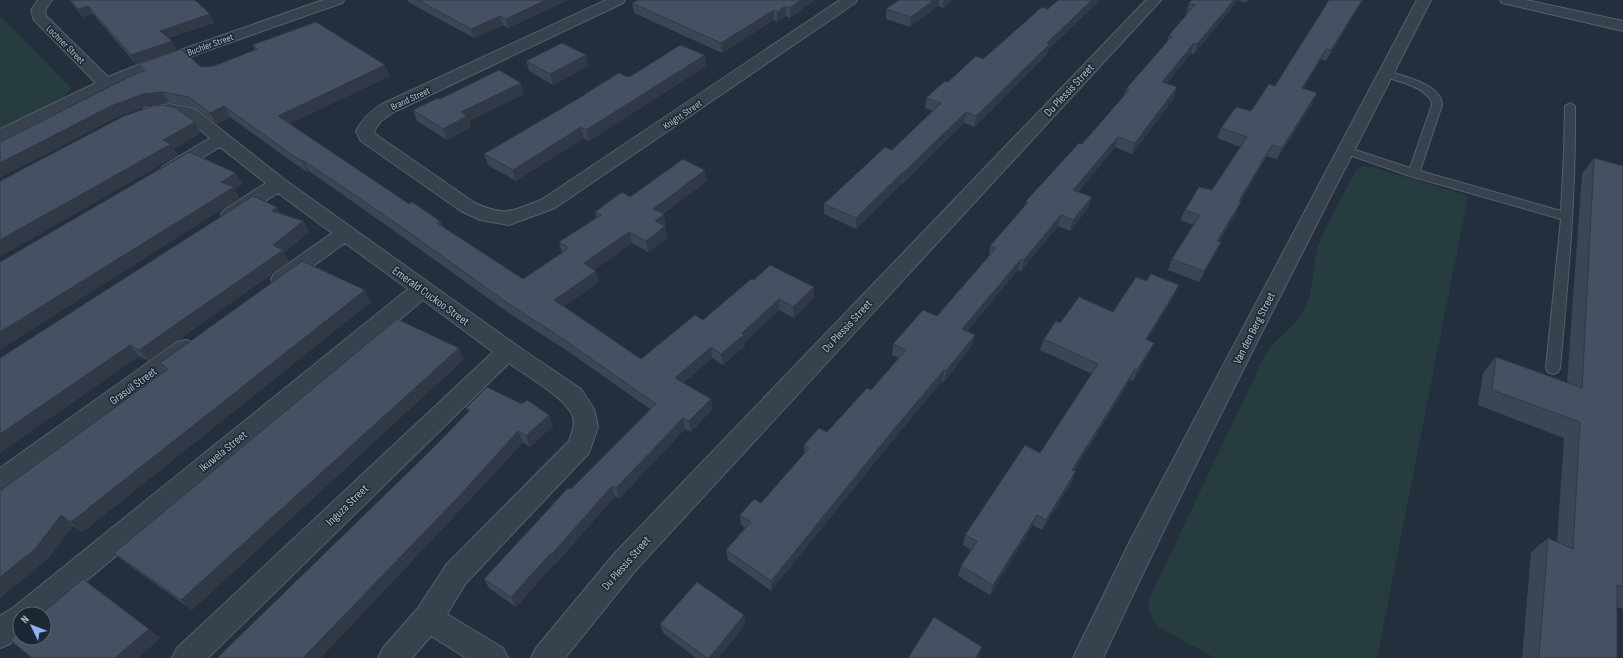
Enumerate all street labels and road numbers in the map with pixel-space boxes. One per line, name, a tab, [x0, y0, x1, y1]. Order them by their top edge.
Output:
street label: Lochner Street	[43, 23, 87, 67]
street label: Buchler Street	[186, 31, 235, 59]
street label: Du Plessis Street	[1041, 60, 1098, 120]
street label: Brand Street	[389, 85, 432, 113]
street label: Knight Street	[661, 97, 704, 132]
street label: Emerald Cuckoo Street	[389, 263, 472, 330]
street label: Van den Berg Street	[1230, 289, 1279, 367]
street label: Du Plessis Street	[819, 296, 876, 356]
street label: Grasuil Street	[107, 364, 160, 409]
street label: Ikuwela Street	[196, 427, 251, 475]
street label: Inguza Street	[323, 481, 372, 529]
street label: Du Plessis Street	[599, 533, 654, 594]

